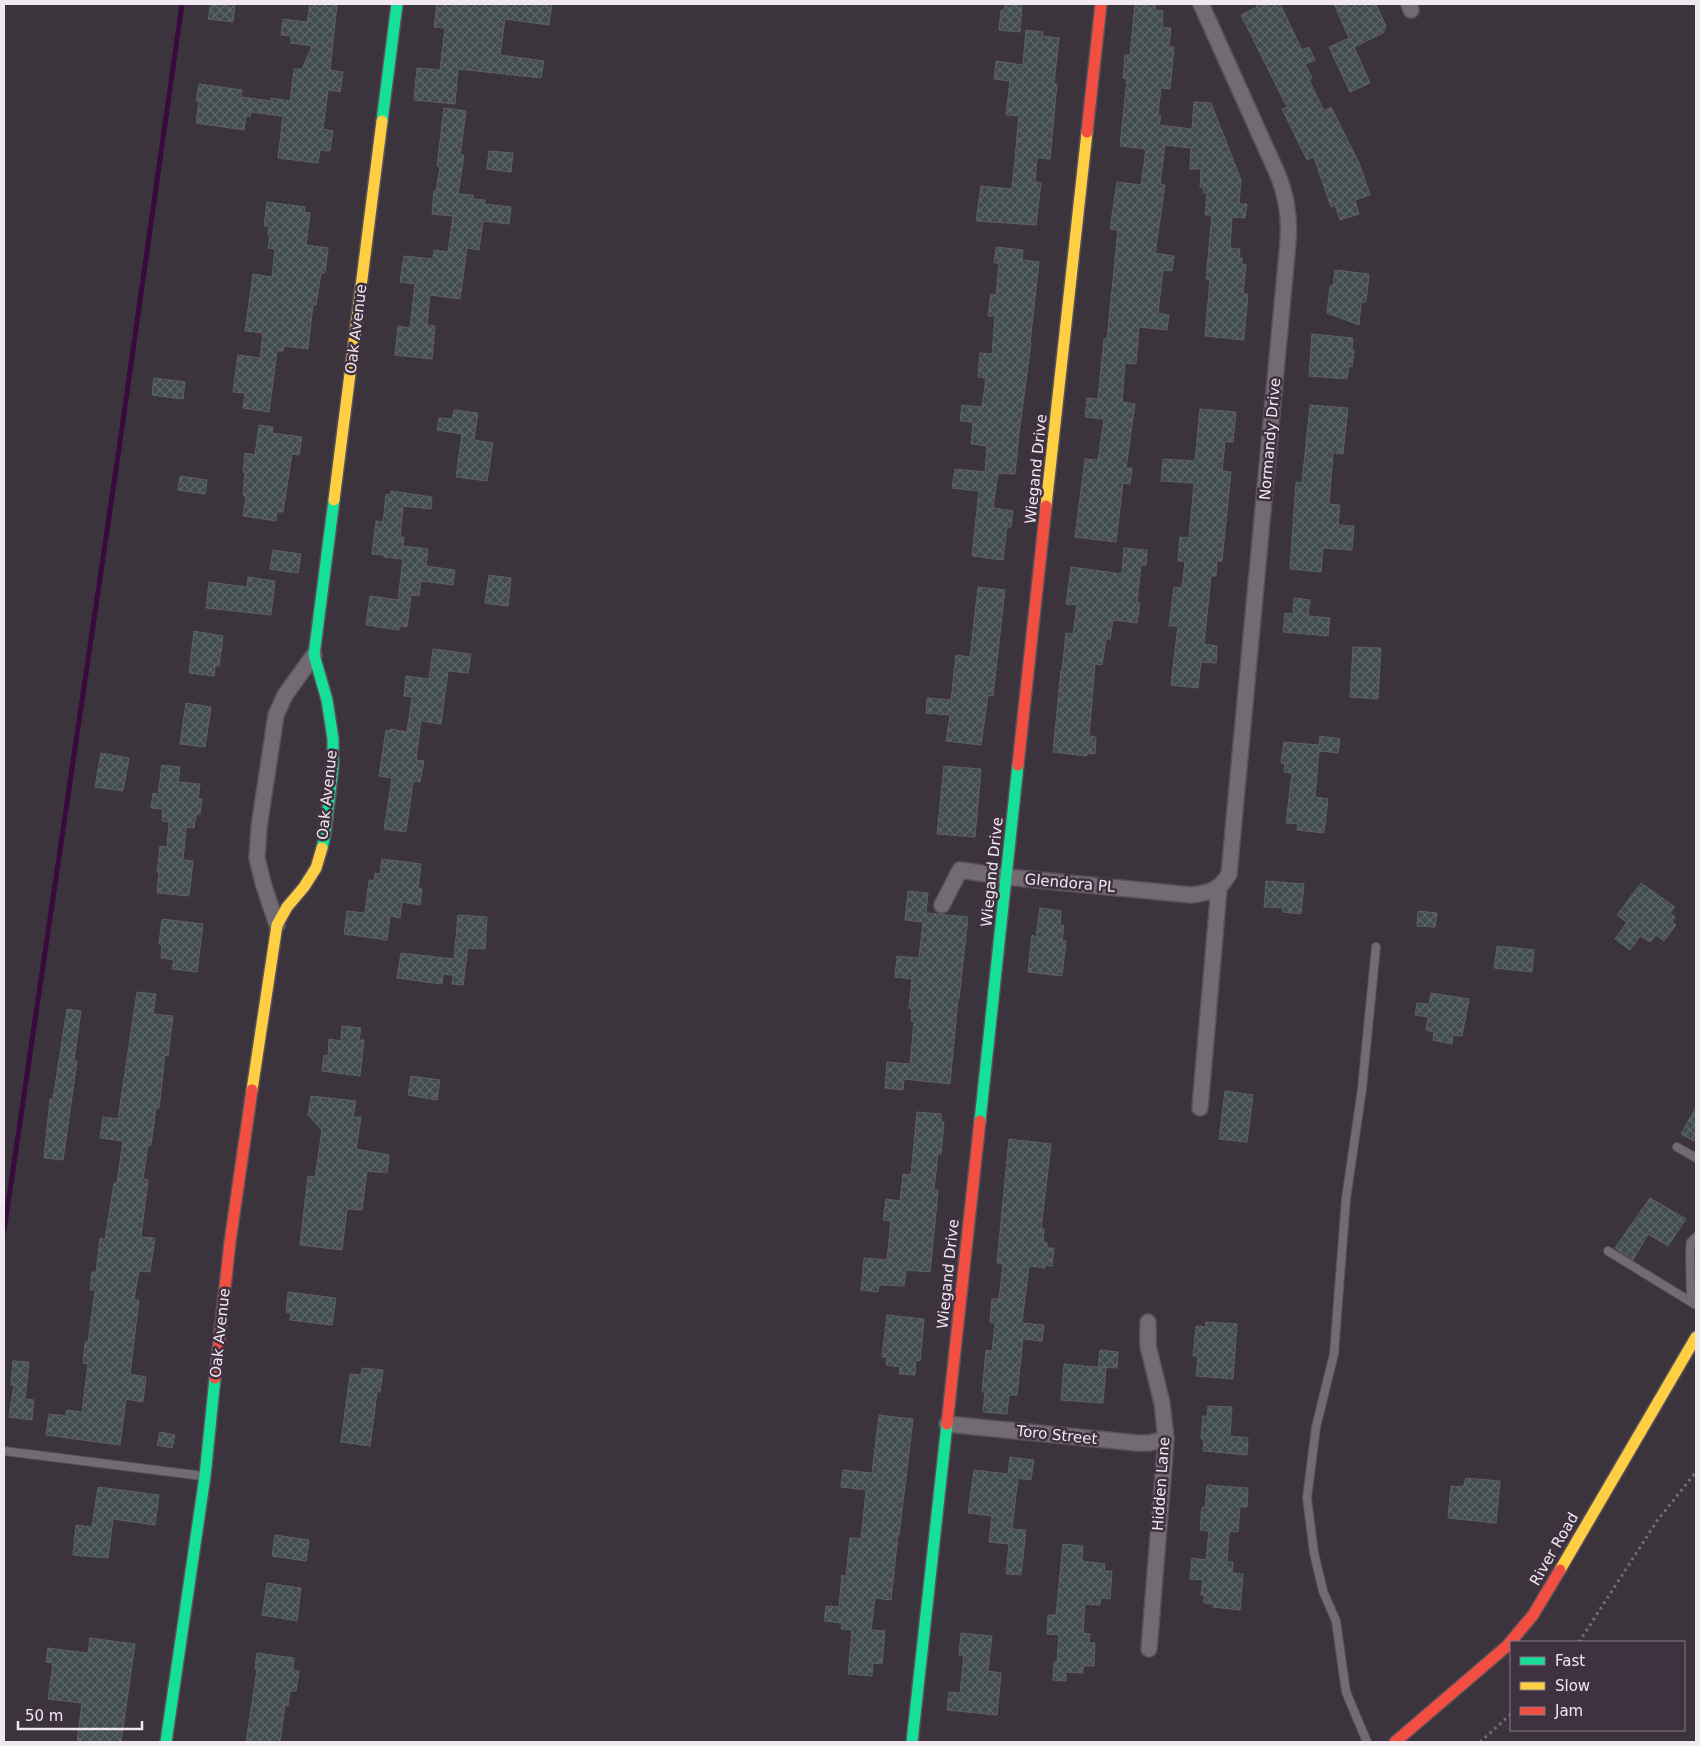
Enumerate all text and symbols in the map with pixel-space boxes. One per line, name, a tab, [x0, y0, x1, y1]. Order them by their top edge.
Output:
street label: Oak Avenue	[342, 283, 370, 375]
street label: Normandy Drive	[1256, 377, 1284, 501]
street label: Wiegand Drive	[1021, 413, 1051, 525]
street label: Oak Avenue	[313, 749, 341, 841]
street label: Wiegand Drive	[977, 816, 1007, 928]
street label: Glendora PL	[1024, 870, 1117, 896]
street label: Wiegand Drive	[933, 1218, 963, 1330]
street label: Oak Avenue	[206, 1287, 234, 1379]
street label: Toro Street	[1015, 1422, 1098, 1448]
street label: Hidden Lane	[1149, 1436, 1173, 1532]
street label: River Road	[1526, 1509, 1582, 1589]
legend	[1510, 1641, 1685, 1731]
text: Fast	[1555, 1652, 1585, 1670]
text: Slow	[1555, 1677, 1590, 1695]
scale bar	[18, 1698, 141, 1730]
text: Jam	[1554, 1702, 1583, 1720]
text: 50 m	[25, 1707, 63, 1725]

